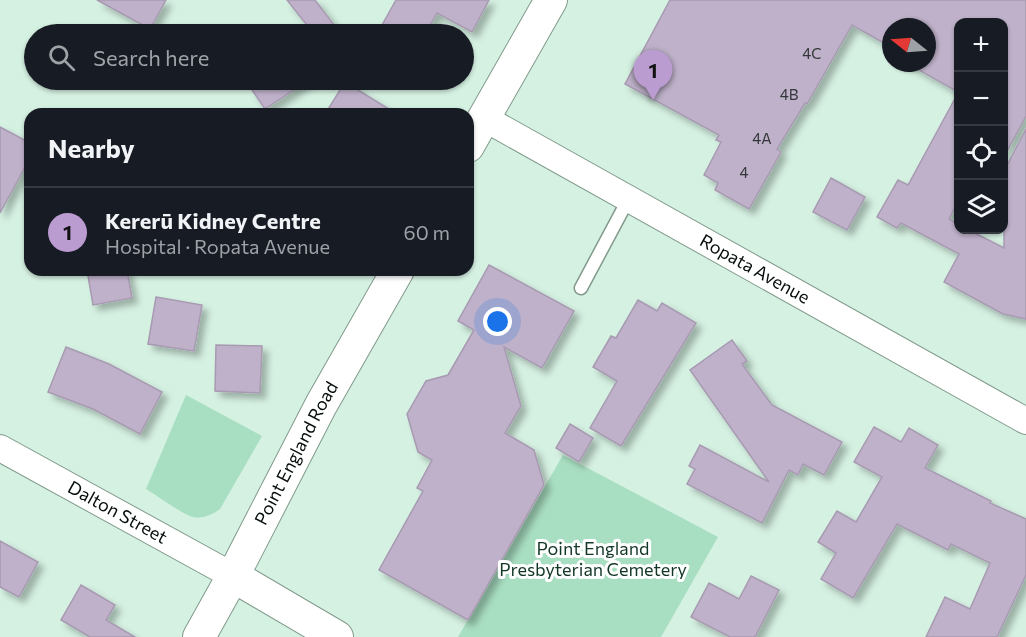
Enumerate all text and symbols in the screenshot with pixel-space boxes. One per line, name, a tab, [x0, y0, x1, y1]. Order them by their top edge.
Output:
north arrow	[882, 18, 936, 72]
map controls	[954, 18, 1008, 234]
button: +	[954, 18, 1008, 72]
search box	[24, 24, 474, 90]
icon: search	[45, 41, 78, 74]
text: Search here	[93, 44, 209, 71]
house number: 4C	[802, 44, 822, 62]
pin: 1	[634, 51, 672, 100]
button: −	[954, 72, 1008, 126]
house number: 4B	[780, 85, 799, 103]
button: locate	[954, 126, 1008, 180]
house number: 4A	[752, 129, 772, 147]
text: Nearby	[48, 132, 135, 163]
house number: 4	[740, 163, 749, 181]
button: layers	[954, 180, 1008, 234]
text: Kererū Kidney Centre	[105, 207, 321, 234]
text: 1	[63, 220, 72, 244]
text: 60 m	[404, 220, 450, 244]
street label: Ropata Avenue	[696, 229, 814, 308]
text: Hospital · Ropata Avenue	[105, 234, 330, 258]
your location	[483, 307, 512, 336]
street label: Point England Road	[249, 377, 342, 528]
street label: Dalton Street	[64, 476, 171, 548]
park label: Point England Presbyterian Cemetery	[499, 537, 687, 580]

